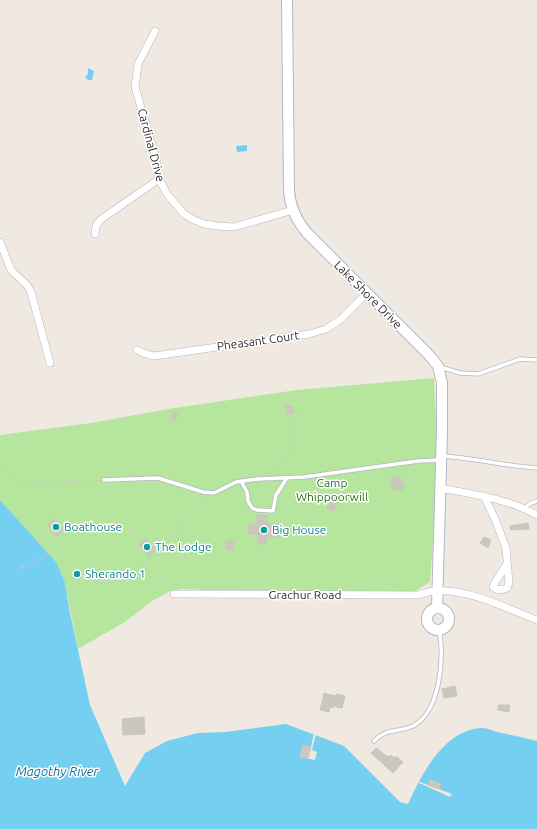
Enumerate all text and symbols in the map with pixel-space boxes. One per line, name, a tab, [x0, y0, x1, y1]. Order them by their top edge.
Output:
street label: Cardinal Drive	[135, 107, 168, 183]
street label: Lake Shore Drive	[332, 258, 405, 331]
street label: Pheasant Court	[216, 328, 300, 353]
park label: Camp Whippoorwill	[296, 476, 368, 503]
place label: Boathouse	[64, 520, 122, 533]
marker: Boathouse	[51, 522, 61, 532]
place label: Big House	[272, 523, 326, 536]
marker: Big House	[259, 525, 269, 535]
place label: The Lodge	[155, 540, 212, 553]
marker: The Lodge	[142, 542, 152, 552]
place label: Sherando 1	[85, 567, 146, 580]
marker: Sherando 1	[72, 569, 82, 579]
street label: Grachur Road	[269, 588, 341, 601]
water label: Magothy River	[16, 764, 99, 778]

